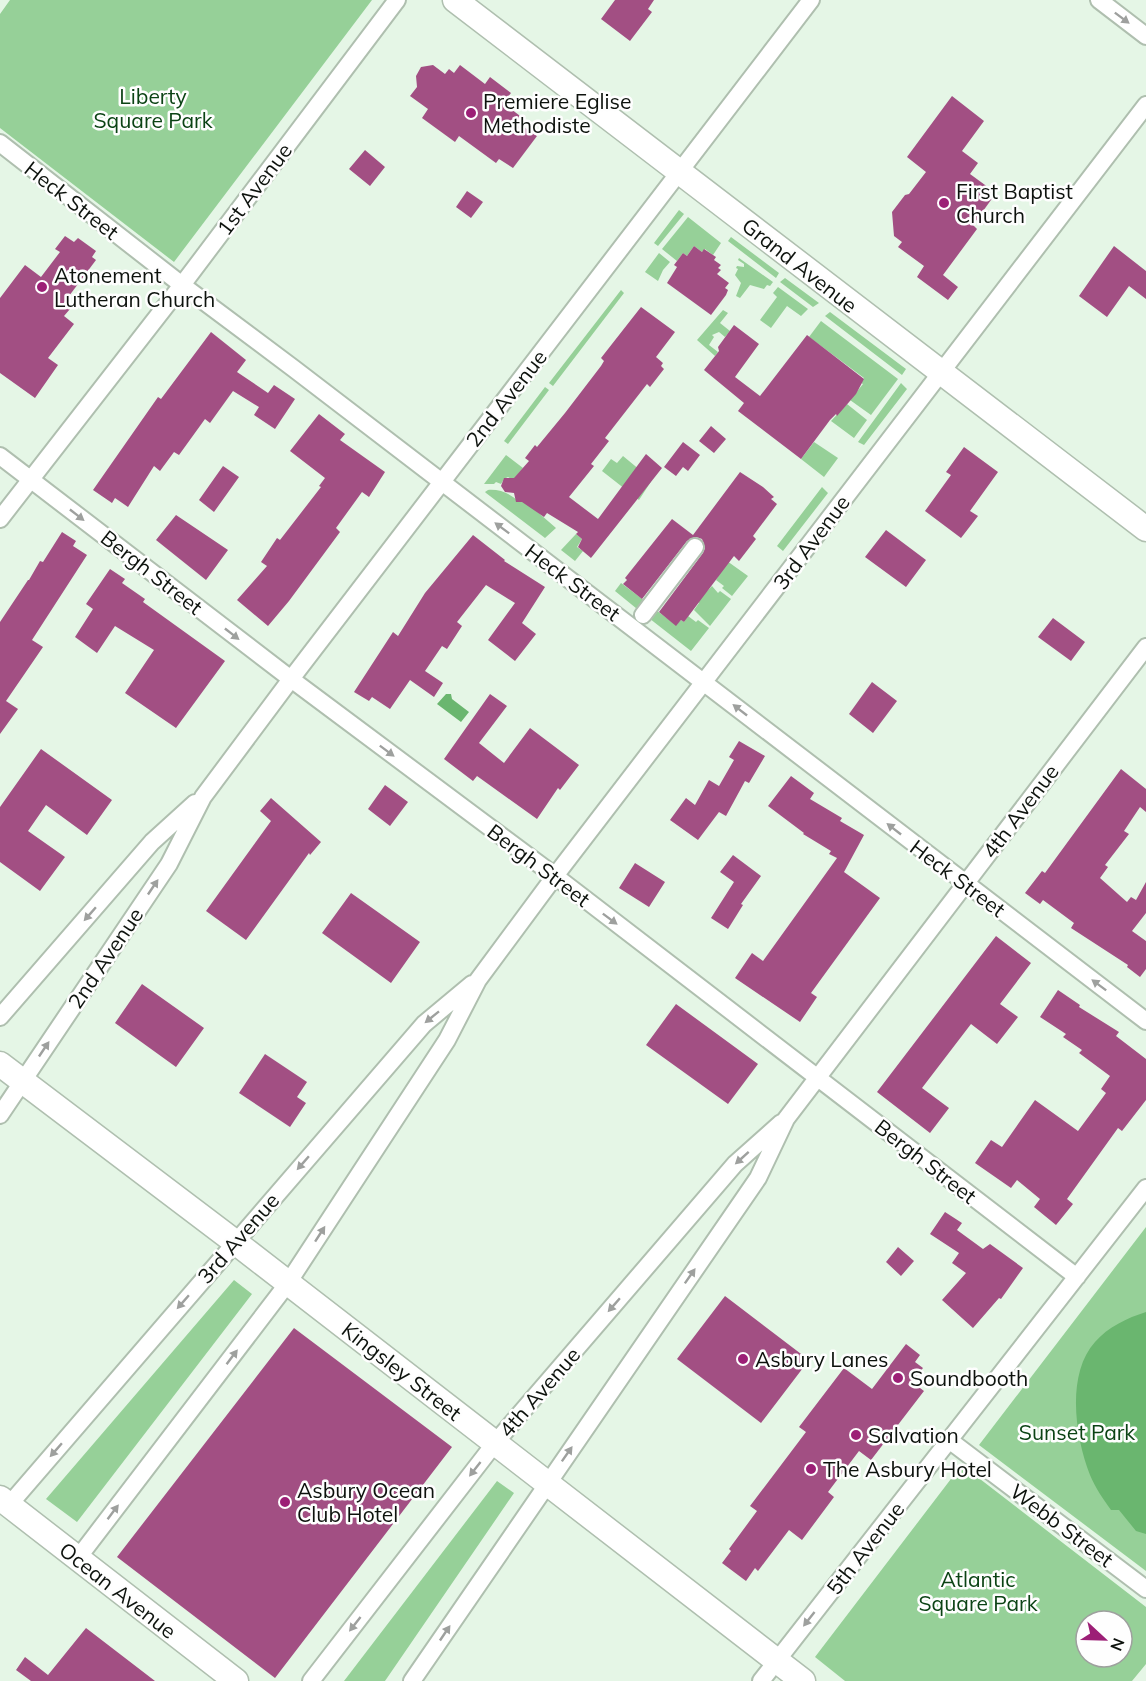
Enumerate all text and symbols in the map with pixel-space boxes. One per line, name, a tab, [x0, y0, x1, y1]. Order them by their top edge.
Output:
one-way arrow	[1115, 12, 1130, 24]
park label: Liberty Square Park	[94, 83, 213, 133]
place label: Premiere Eglise Methodiste	[483, 88, 631, 138]
marker: Premiere Eglise Methodiste	[464, 106, 478, 120]
street label: 1st Avenue	[211, 138, 297, 240]
street label: Heck Street	[20, 155, 124, 245]
place label: First Baptist Church	[956, 178, 1073, 228]
marker: First Baptist Church	[937, 196, 951, 210]
street label: Grand Avenue	[737, 212, 863, 318]
place label: Atonement Lutheran Church	[54, 262, 215, 312]
marker: Atonement Lutheran Church	[35, 280, 49, 294]
street label: 2nd Avenue	[460, 344, 552, 452]
street label: 3rd Avenue	[767, 490, 855, 594]
one-way arrow	[69, 509, 85, 521]
one-way arrow	[494, 522, 509, 534]
street label: Bergh Street	[96, 524, 208, 620]
street label: Heck Street	[520, 538, 626, 626]
one-way arrow	[224, 627, 239, 639]
one-way arrow	[732, 705, 747, 717]
one-way arrow	[380, 745, 395, 757]
street label: 4th Avenue	[976, 759, 1064, 863]
street label: Bergh Street	[483, 818, 595, 912]
one-way arrow	[887, 824, 902, 836]
street label: Heck Street	[905, 834, 1011, 922]
one-way arrow	[147, 879, 158, 895]
street label: 2nd Avenue	[62, 903, 148, 1013]
one-way arrow	[83, 906, 96, 922]
one-way arrow	[602, 913, 618, 925]
one-way arrow	[1092, 980, 1107, 992]
one-way arrow	[424, 1010, 440, 1023]
one-way arrow	[39, 1041, 50, 1057]
street label: Bergh Street	[870, 1113, 982, 1209]
one-way arrow	[735, 1151, 750, 1164]
one-way arrow	[297, 1155, 310, 1170]
street label: 3rd Avenue	[192, 1187, 284, 1289]
one-way arrow	[314, 1226, 325, 1242]
one-way arrow	[684, 1269, 696, 1285]
one-way arrow	[177, 1294, 190, 1309]
one-way arrow	[608, 1297, 621, 1312]
street label: Kingsley Street	[337, 1316, 467, 1426]
street label: 4th Avenue	[493, 1342, 585, 1442]
place label: Asbury Lanes	[755, 1346, 889, 1372]
one-way arrow	[225, 1349, 238, 1365]
marker: Asbury Lanes	[736, 1352, 750, 1366]
place label: Soundbooth	[910, 1365, 1028, 1391]
marker: Soundbooth	[891, 1371, 905, 1385]
park label: Sunset Park	[1019, 1419, 1135, 1445]
place label: Salvation	[868, 1422, 959, 1448]
marker: Salvation	[849, 1428, 863, 1442]
one-way arrow	[50, 1442, 63, 1457]
one-way arrow	[561, 1446, 572, 1462]
place label: The Asbury Hotel	[823, 1456, 992, 1482]
one-way arrow	[469, 1462, 481, 1477]
marker: The Asbury Hotel	[804, 1462, 818, 1476]
place label: Asbury Ocean Club Hotel	[297, 1477, 435, 1527]
street label: Webb Street	[1005, 1478, 1119, 1572]
marker: Asbury Ocean Club Hotel	[278, 1495, 292, 1509]
street label: 5th Avenue	[821, 1496, 909, 1600]
one-way arrow	[107, 1504, 119, 1519]
street label: Ocean Avenue	[54, 1536, 182, 1644]
park label: Atlantic Square Park	[919, 1566, 1038, 1616]
north arrow	[1074, 1609, 1134, 1669]
one-way arrow	[804, 1611, 816, 1626]
one-way arrow	[350, 1616, 362, 1631]
one-way arrow	[439, 1625, 451, 1641]
text: N	[1106, 1635, 1129, 1654]

